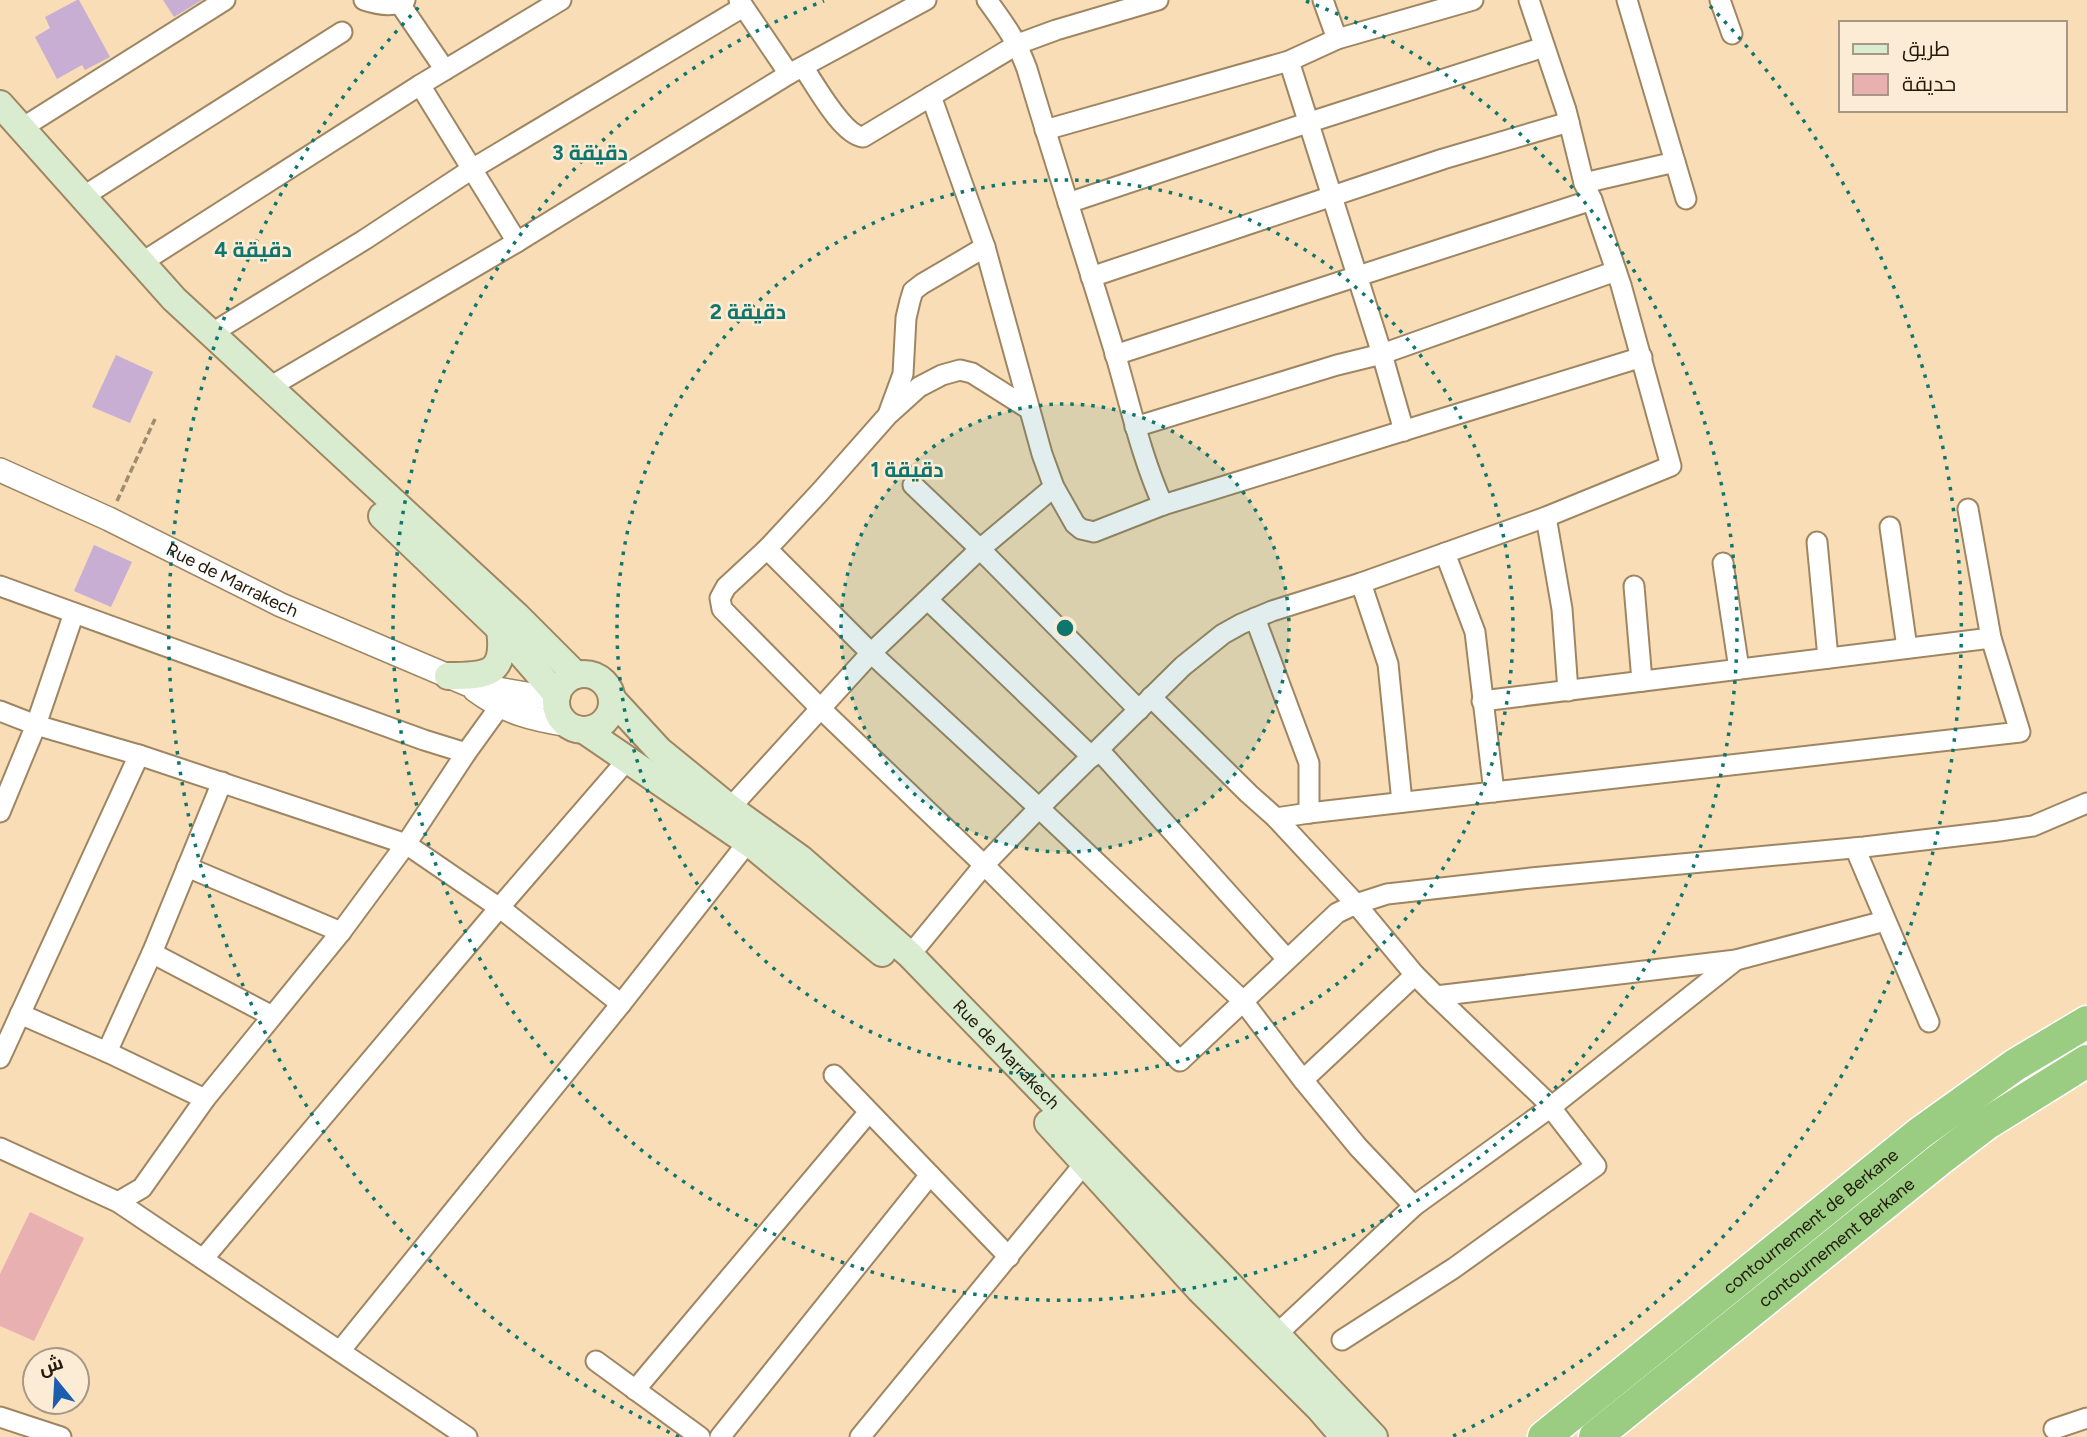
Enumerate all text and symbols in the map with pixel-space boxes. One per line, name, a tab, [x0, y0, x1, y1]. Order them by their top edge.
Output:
legend	[1839, 21, 2066, 112]
text: طريق	[1902, 36, 1950, 62]
text: حديقة	[1902, 71, 1956, 96]
text: 3 دقيقة	[552, 140, 628, 165]
text: 4 دقيقة	[214, 237, 292, 262]
text: 2 دقيقة	[710, 299, 786, 324]
text: 1 دقيقة	[870, 457, 944, 482]
street label: Rue de Marrakech	[162, 538, 301, 622]
centre of rings	[1053, 616, 1077, 640]
street label: Rue de Marrakech	[948, 995, 1064, 1114]
street label: contournement de Berkane	[1719, 1144, 1903, 1299]
street label: contournement Berkane	[1754, 1173, 1919, 1312]
north arrow	[21, 1346, 91, 1416]
text: ش	[36, 1351, 66, 1380]

